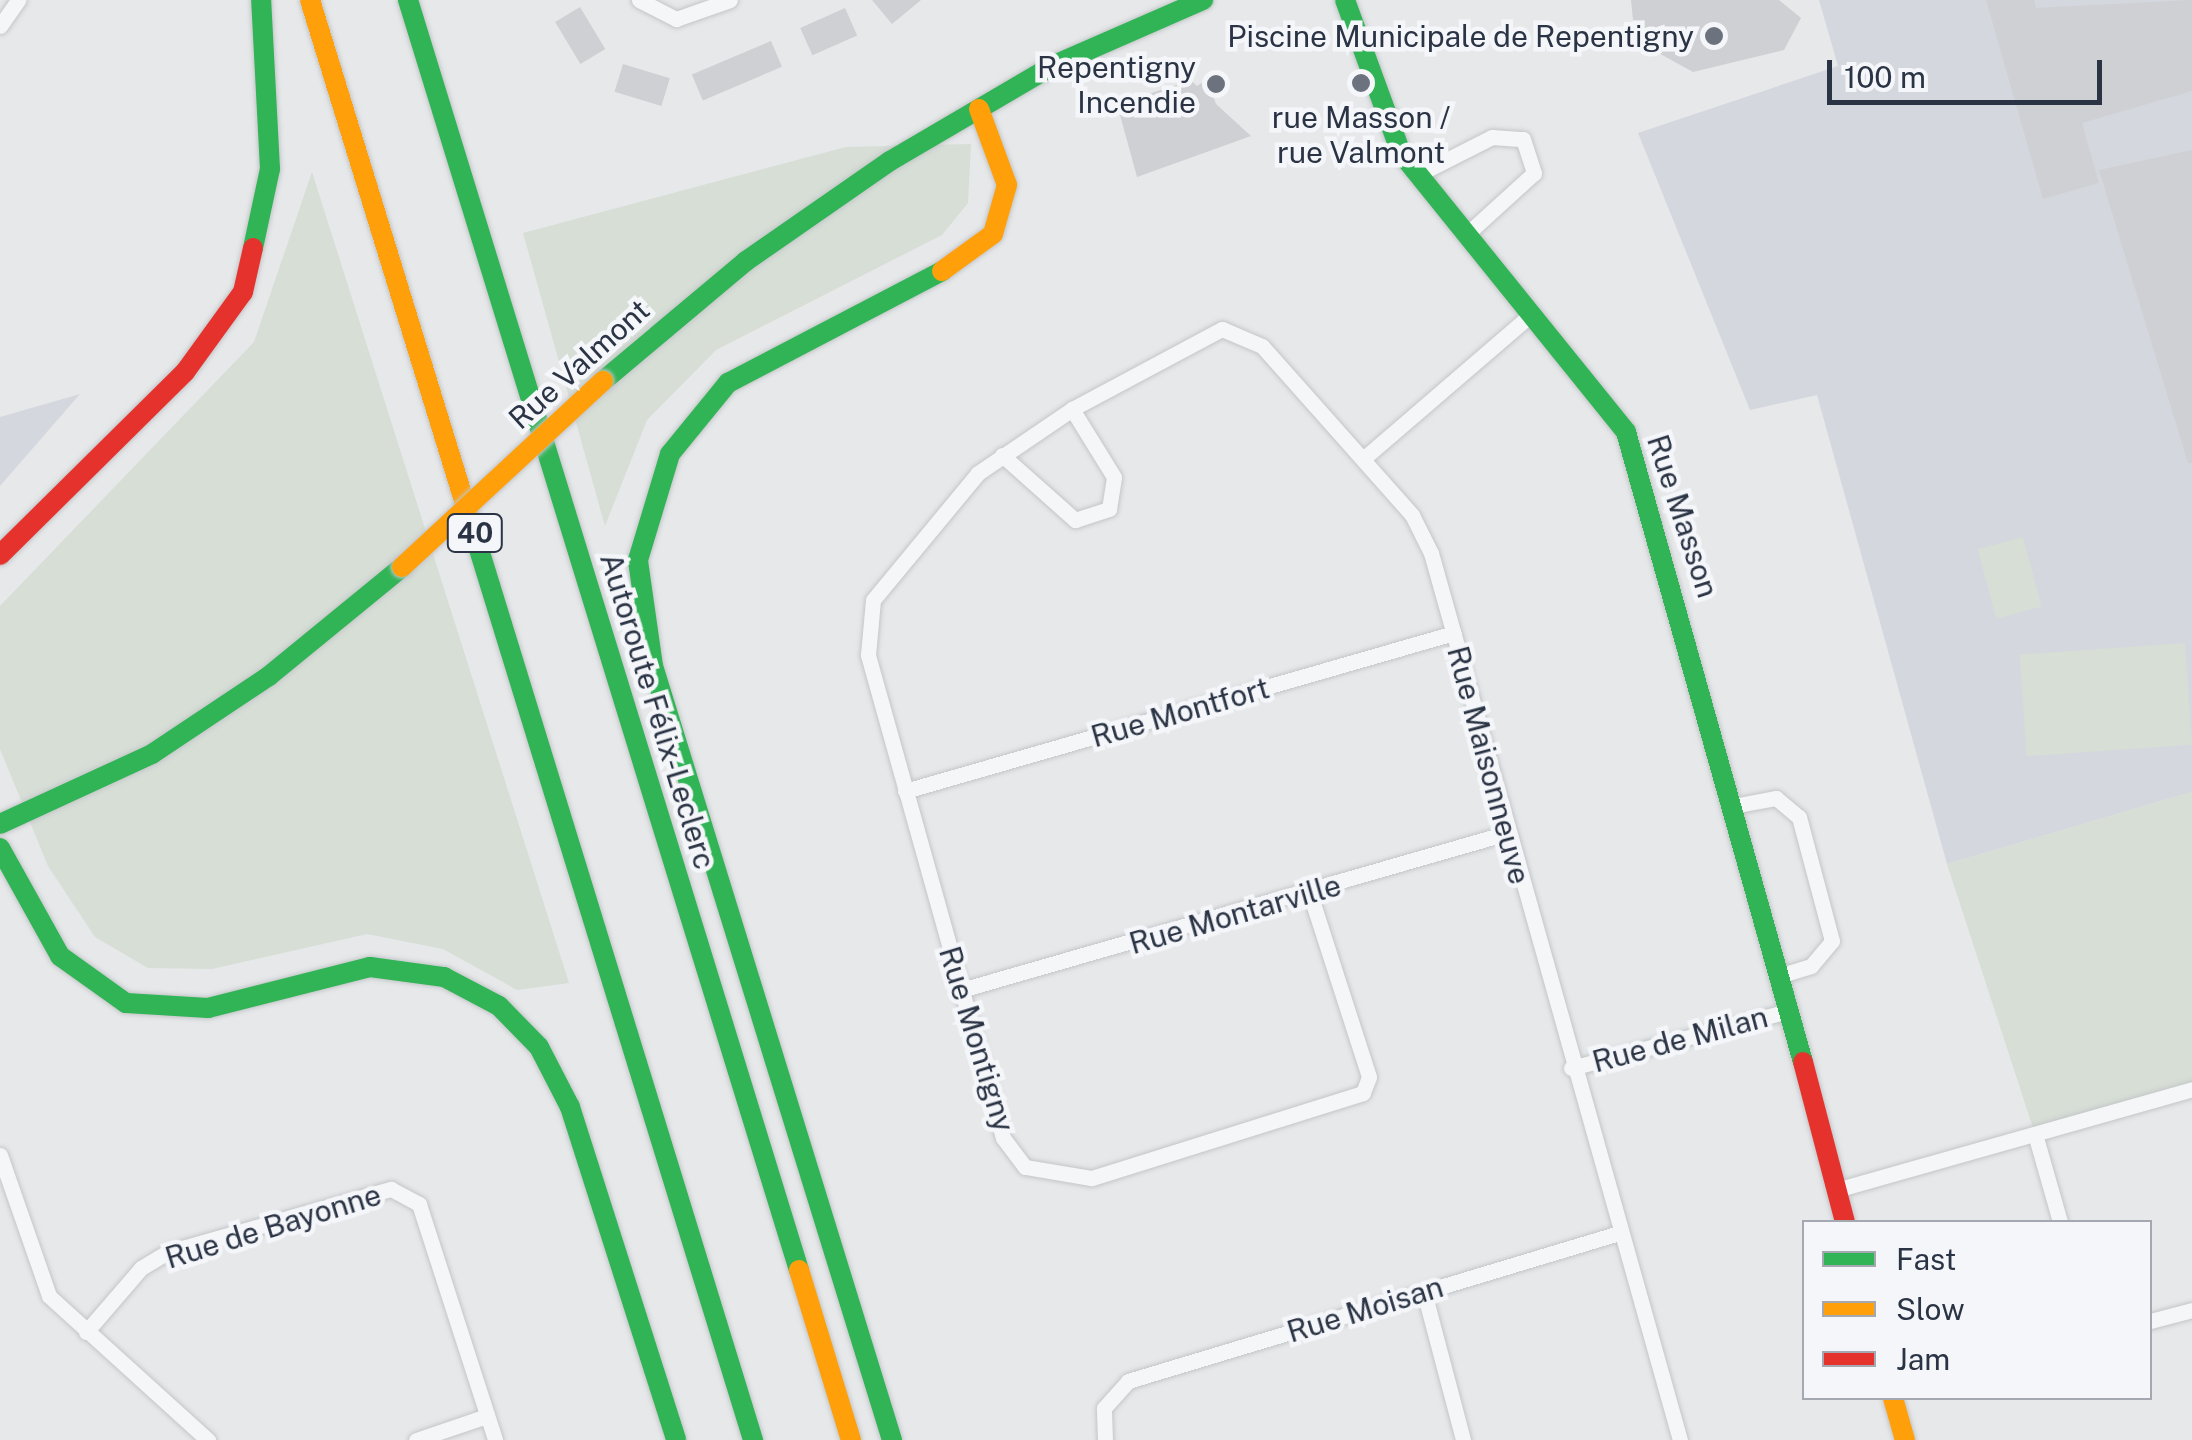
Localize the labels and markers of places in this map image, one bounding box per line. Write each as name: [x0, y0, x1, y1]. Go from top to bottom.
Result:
place label: Piscine Municipale de Repentigny: [1226, 18, 1694, 54]
marker: Piscine Municipale de Repentigny: [1703, 25, 1725, 47]
place label: Repentigny Incendie: [1037, 49, 1196, 120]
marker: rue Masson / rue Valmont: [1350, 72, 1372, 94]
marker: Repentigny Incendie: [1205, 73, 1227, 95]
place label: rue Masson / rue Valmont: [1272, 99, 1450, 170]

